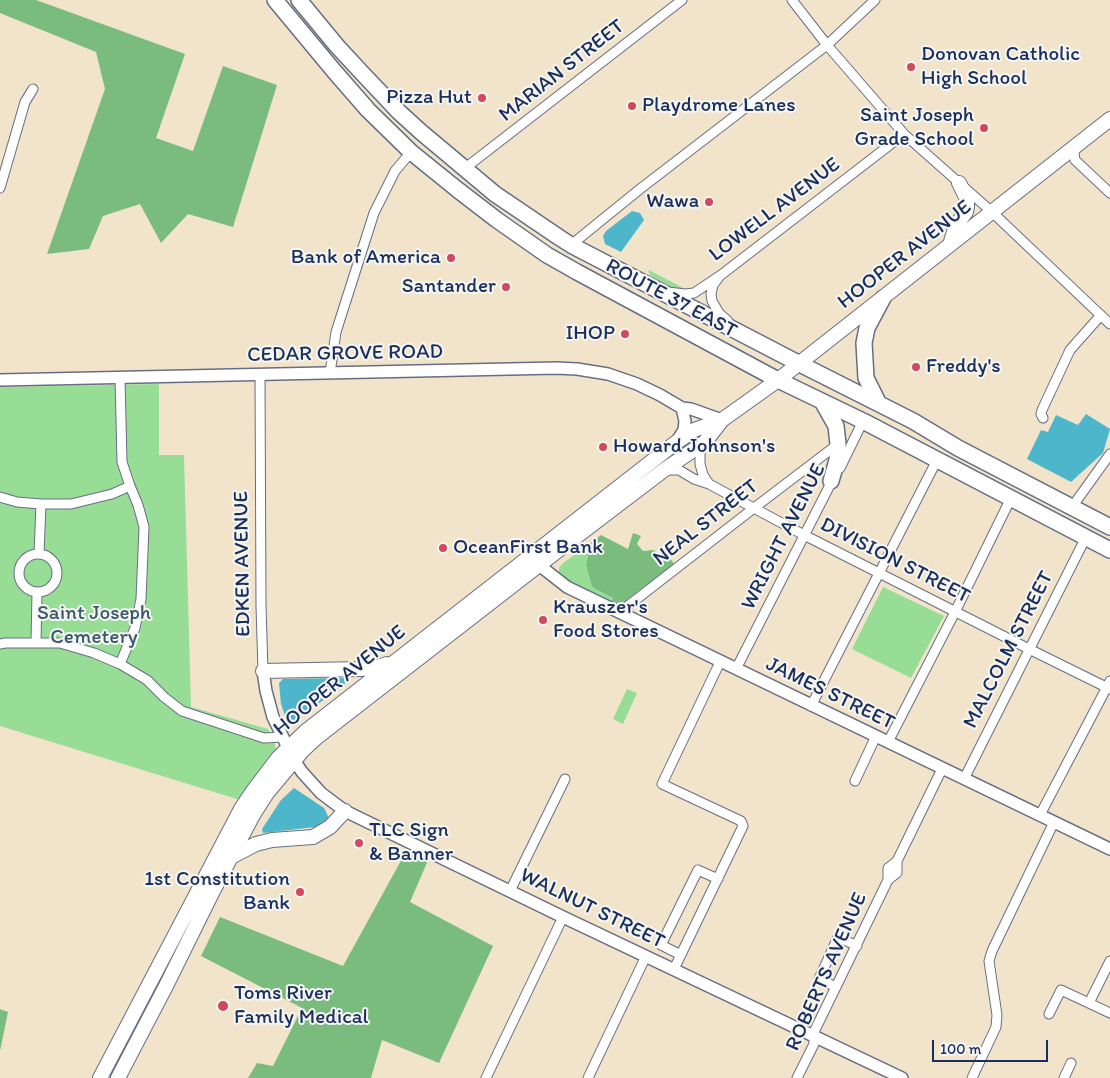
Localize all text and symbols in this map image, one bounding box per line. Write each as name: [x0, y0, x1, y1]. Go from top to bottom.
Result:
street label: MARIAN STREET: [494, 14, 630, 128]
place label: Donovan Catholic High School: [921, 42, 1080, 92]
marker: Donovan Catholic High School: [905, 61, 917, 73]
place label: Pizza Hut: [386, 85, 472, 111]
marker: Pizza Hut: [476, 92, 488, 104]
place label: Playdrome Lanes: [642, 93, 796, 119]
marker: Playdrome Lanes: [626, 100, 638, 112]
place label: Saint Joseph Grade School: [855, 103, 974, 153]
marker: Saint Joseph Grade School: [978, 122, 990, 134]
street label: LOWELL AVENUE: [704, 152, 846, 268]
place label: Wawa: [646, 189, 699, 215]
street label: HOOPER AVENUE: [833, 195, 977, 315]
marker: Wawa: [703, 196, 715, 208]
place label: Bank of America: [291, 245, 441, 271]
marker: Bank of America: [445, 252, 457, 264]
street label: ROUTE 37 EAST: [601, 254, 741, 344]
place label: Santander: [402, 274, 496, 300]
marker: Santander: [500, 281, 512, 293]
place label: IHOP: [565, 321, 615, 347]
marker: IHOP: [619, 328, 631, 340]
street label: CEDAR GROVE ROAD: [247, 340, 443, 368]
place label: Freddy's: [926, 354, 1001, 380]
marker: Freddy's: [910, 361, 922, 373]
place label: Howard Johnson's: [613, 434, 775, 460]
marker: Howard Johnson's: [597, 441, 609, 453]
street label: WRIGHT AVENUE: [736, 460, 832, 614]
street label: NEAL STREET: [649, 474, 763, 572]
street label: EDKEN AVENUE: [229, 491, 257, 637]
street label: DIVISION STREET: [816, 512, 974, 610]
place label: OceanFirst Bank: [453, 535, 603, 561]
marker: OceanFirst Bank: [437, 542, 449, 554]
street label: MALCOLM STREET: [958, 567, 1060, 733]
place label: Krauszer's Food Stores: [553, 595, 659, 645]
park label: Saint Joseph Cemetery: [37, 601, 151, 651]
marker: Krauszer's Food Stores: [537, 614, 549, 626]
street label: HOOPER AVENUE: [269, 620, 411, 742]
street label: JAMES STREET: [761, 652, 899, 736]
place label: TLC Sign & Banner: [369, 818, 453, 868]
marker: TLC Sign & Banner: [353, 837, 365, 849]
street label: WALNUT STREET: [515, 863, 669, 955]
place label: 1st Constitution Bank: [144, 867, 290, 917]
marker: 1st Constitution Bank: [294, 886, 306, 898]
street label: ROBERTS AVENUE: [781, 889, 873, 1055]
place label: Toms River Family Medical: [234, 981, 369, 1031]
marker: Toms River Family Medical: [216, 999, 230, 1013]
scale bar: [935, 1030, 1051, 1062]
text: 100 m: [940, 1040, 981, 1058]

